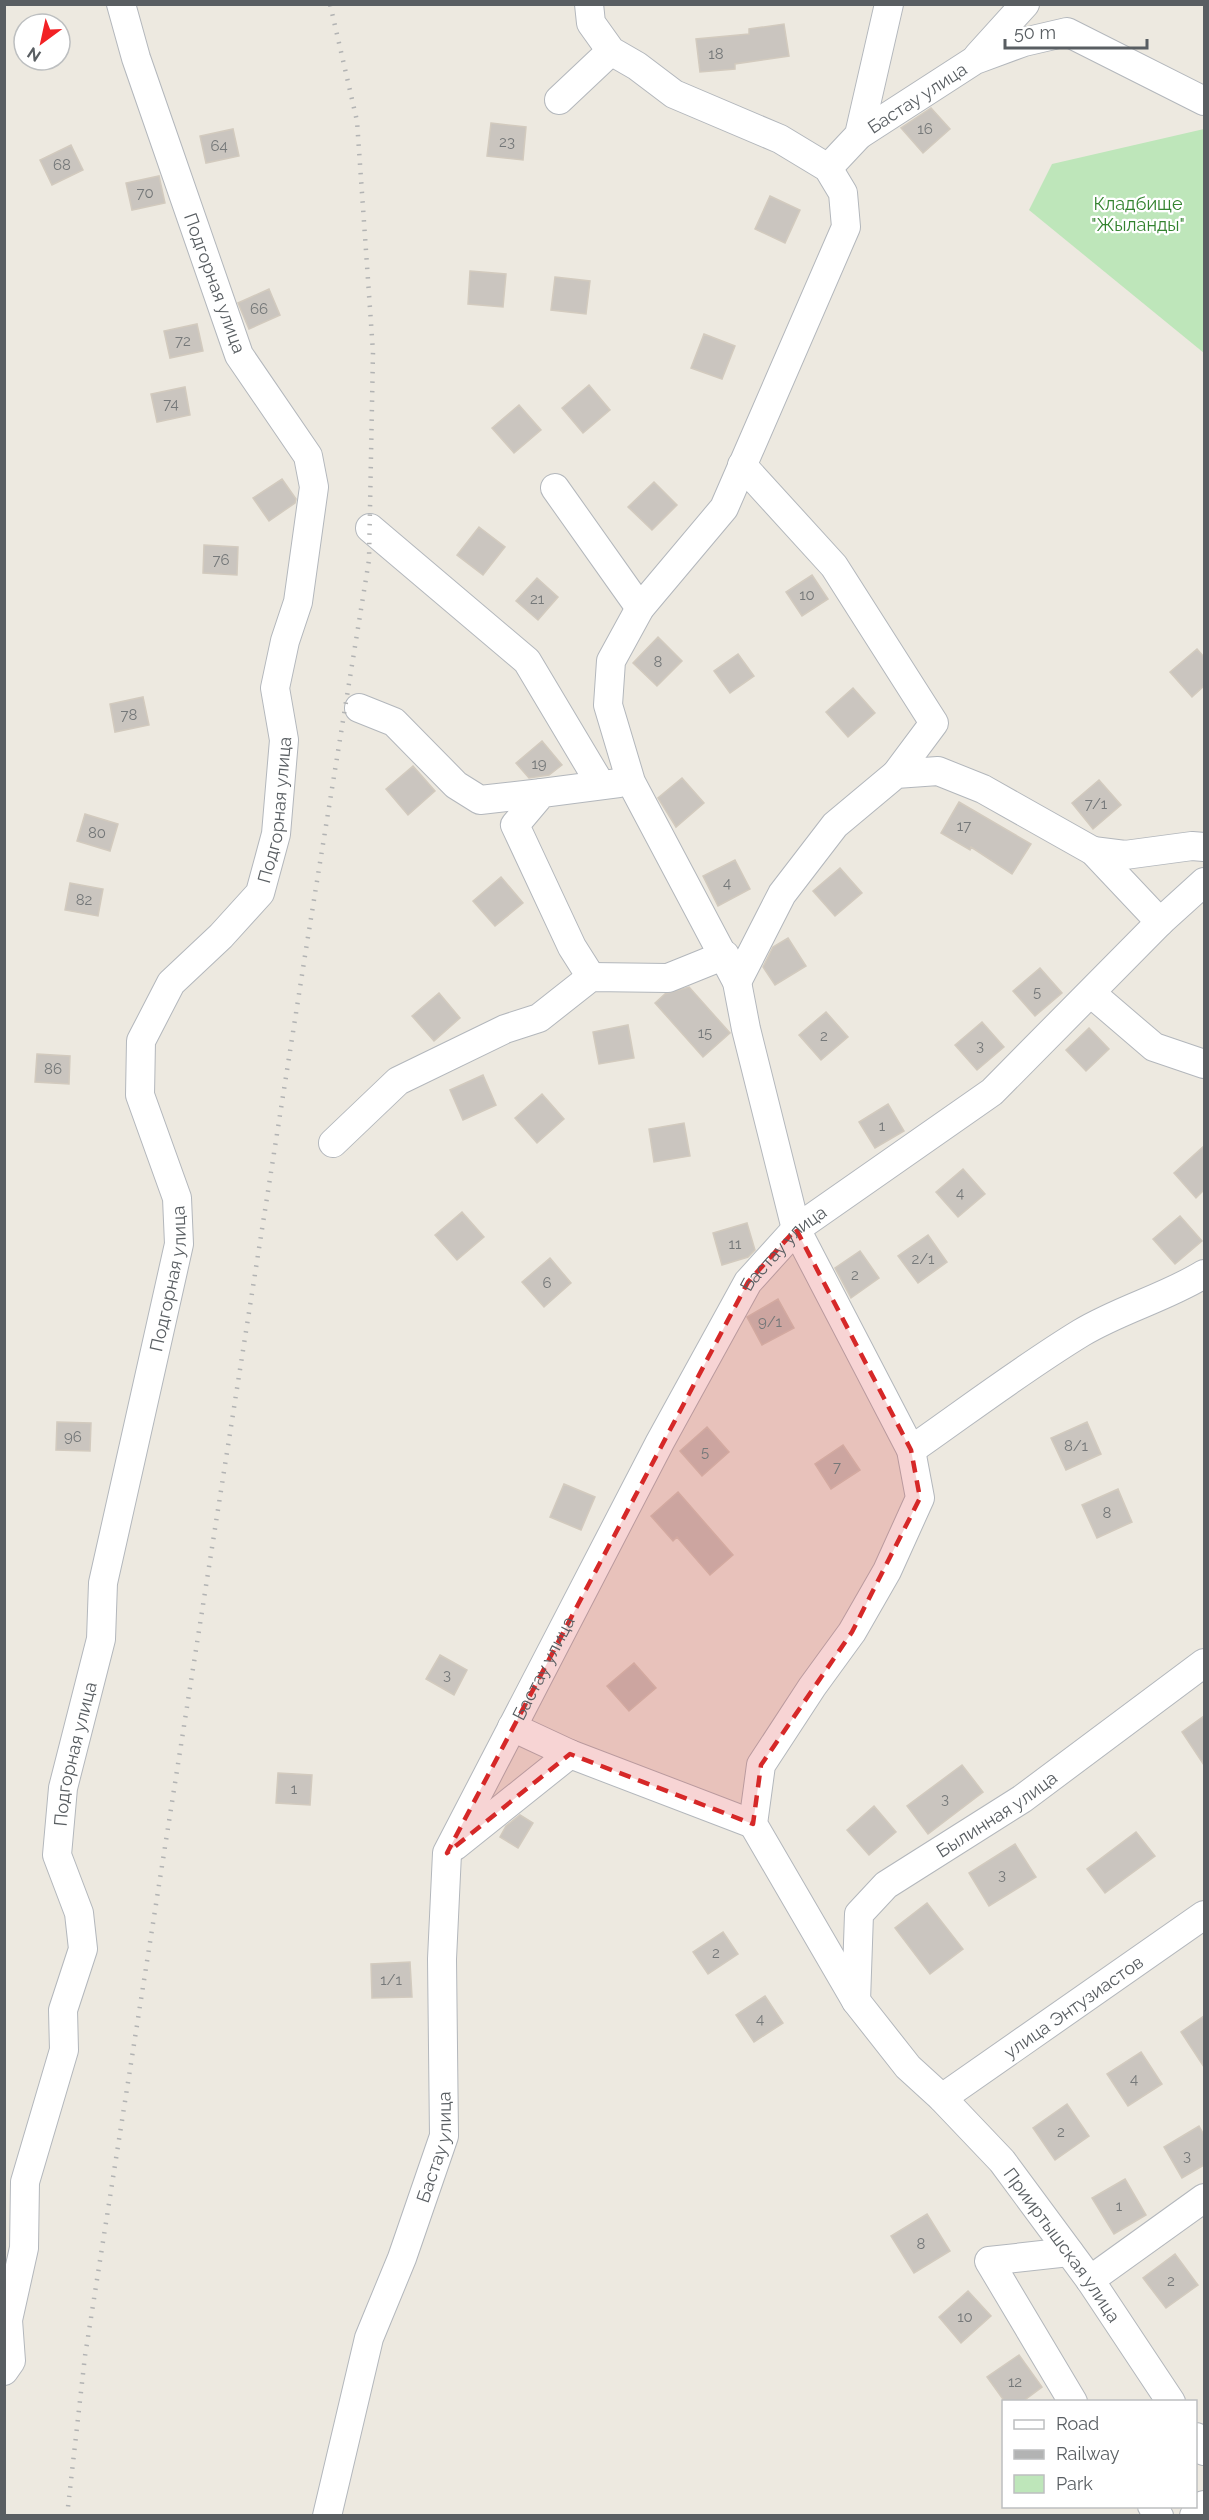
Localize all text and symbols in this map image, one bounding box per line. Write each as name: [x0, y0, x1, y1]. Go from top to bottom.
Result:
north arrow: [12, 12, 72, 72]
scale bar: [1005, 12, 1148, 50]
text: 50 m: [1014, 22, 1056, 43]
text: N: [24, 43, 44, 65]
house number: 18: [708, 45, 724, 63]
street label: Бастау улица: [863, 58, 970, 137]
house number: 16: [917, 120, 933, 138]
house number: 23: [499, 133, 515, 151]
house number: 64: [210, 137, 228, 155]
house number: 68: [53, 156, 71, 174]
house number: 70: [136, 184, 154, 202]
park label: Кладбище "Жыланды": [1091, 193, 1185, 235]
street label: Подгорная улица: [180, 210, 250, 356]
house number: 66: [250, 300, 268, 318]
house number: 72: [175, 332, 191, 350]
house number: 74: [163, 395, 179, 413]
house number: 76: [212, 551, 230, 569]
house number: 10: [799, 586, 815, 604]
house number: 21: [530, 590, 545, 608]
house number: 8: [654, 653, 663, 671]
house number: 78: [121, 706, 138, 724]
street label: Подгорная улица: [253, 736, 295, 885]
house number: 19: [531, 755, 547, 773]
house number: 7/1: [1085, 795, 1108, 813]
house number: 17: [957, 817, 971, 835]
house number: 80: [88, 824, 106, 842]
house number: 4: [723, 874, 731, 892]
house number: 82: [76, 891, 93, 909]
house number: 5: [1033, 983, 1041, 1001]
house number: 15: [698, 1024, 712, 1042]
house number: 2: [820, 1027, 828, 1045]
house number: 3: [976, 1037, 984, 1055]
house number: 86: [44, 1060, 62, 1078]
house number: 1: [879, 1117, 886, 1135]
house number: 4: [956, 1184, 964, 1202]
street label: Бастау улица: [735, 1201, 830, 1294]
street label: Подгорная улица: [145, 1205, 190, 1353]
house number: 11: [729, 1235, 742, 1253]
house number: 2/1: [912, 1250, 935, 1268]
house number: 2: [851, 1266, 859, 1284]
house number: 6: [542, 1274, 552, 1292]
house number: 9/1: [758, 1313, 783, 1331]
house number: 96: [64, 1428, 82, 1446]
house number: 8/1: [1064, 1437, 1089, 1455]
house number: 5: [701, 1443, 709, 1461]
house number: 7: [833, 1458, 841, 1476]
house number: 8: [1103, 1504, 1112, 1522]
street label: Бастау улица: [507, 1613, 578, 1723]
house number: 3: [443, 1666, 451, 1684]
street label: Подгорная улица: [49, 1679, 100, 1827]
street label: Былинная улица: [932, 1766, 1061, 1861]
house number: 1: [291, 1780, 298, 1798]
house number: 3: [941, 1790, 949, 1808]
house number: 3: [998, 1866, 1006, 1884]
house number: 2: [712, 1944, 720, 1962]
street label: улица Энтузиастов: [1000, 1951, 1147, 2062]
house number: 1/1: [380, 1971, 402, 1989]
house number: 4: [756, 2010, 764, 2028]
house number: 4: [1130, 2070, 1138, 2088]
street label: Бастау улица: [411, 2091, 455, 2205]
house number: 2: [1057, 2123, 1065, 2141]
house number: 3: [1183, 2147, 1191, 2165]
street label: Прииртышская улица: [1000, 2163, 1125, 2326]
house number: 1: [1116, 2197, 1123, 2215]
house number: 8: [917, 2235, 926, 2253]
house number: 2: [1167, 2272, 1175, 2290]
house number: 10: [957, 2308, 973, 2326]
house number: 12: [1008, 2373, 1022, 2391]
legend: [1002, 2400, 1197, 2508]
text: Road: [1056, 2413, 1099, 2434]
text: Railway: [1056, 2443, 1120, 2464]
text: Park: [1056, 2473, 1093, 2494]

